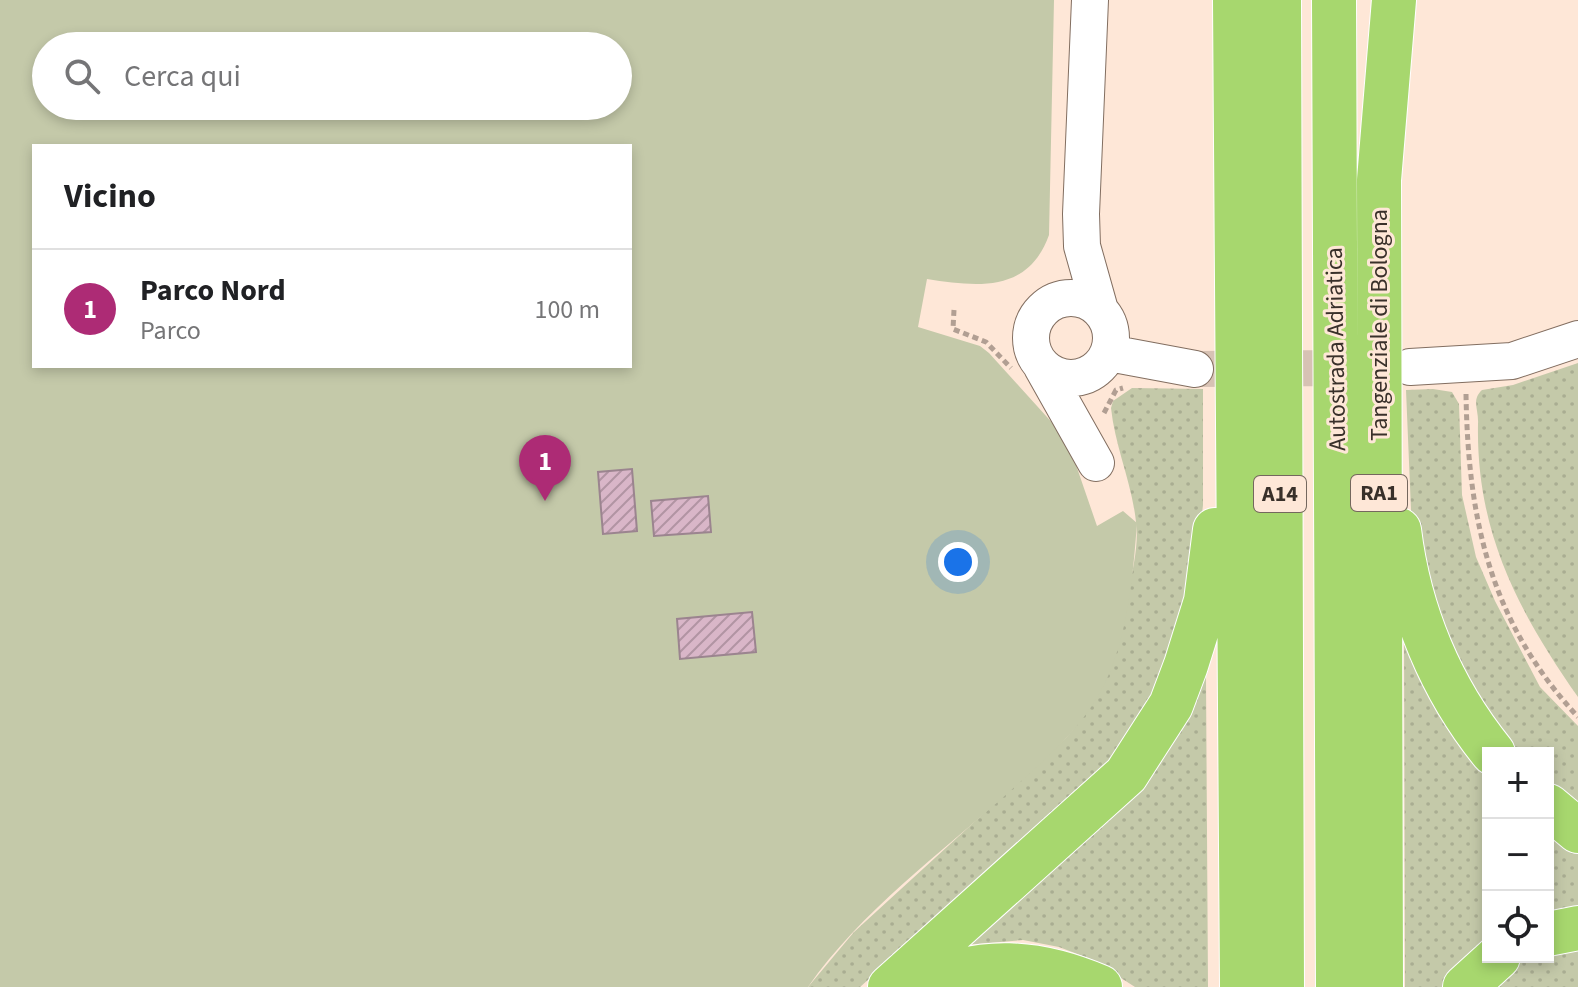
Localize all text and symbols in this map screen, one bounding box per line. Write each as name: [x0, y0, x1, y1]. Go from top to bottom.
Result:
search box: [32, 32, 632, 120]
icon: search: [60, 54, 104, 98]
text: Cerca qui: [124, 55, 241, 98]
text: Vicino: [64, 172, 156, 221]
street label: Tangenziale di Bologna: [1362, 209, 1397, 441]
street label: Autostrada Adriatica: [1317, 247, 1355, 451]
text: Parco Nord: [140, 269, 286, 312]
text: 1: [83, 291, 97, 328]
text: 100 m: [534, 291, 600, 328]
text: Parco: [140, 312, 201, 349]
pin: 1: [519, 435, 571, 501]
road number: RA1: [1351, 475, 1407, 511]
road number: A14: [1254, 476, 1306, 512]
your location: [938, 542, 978, 582]
map controls: [1482, 747, 1554, 963]
button: +: [1482, 747, 1554, 819]
button: −: [1482, 819, 1554, 891]
button: locate: [1482, 891, 1554, 963]

